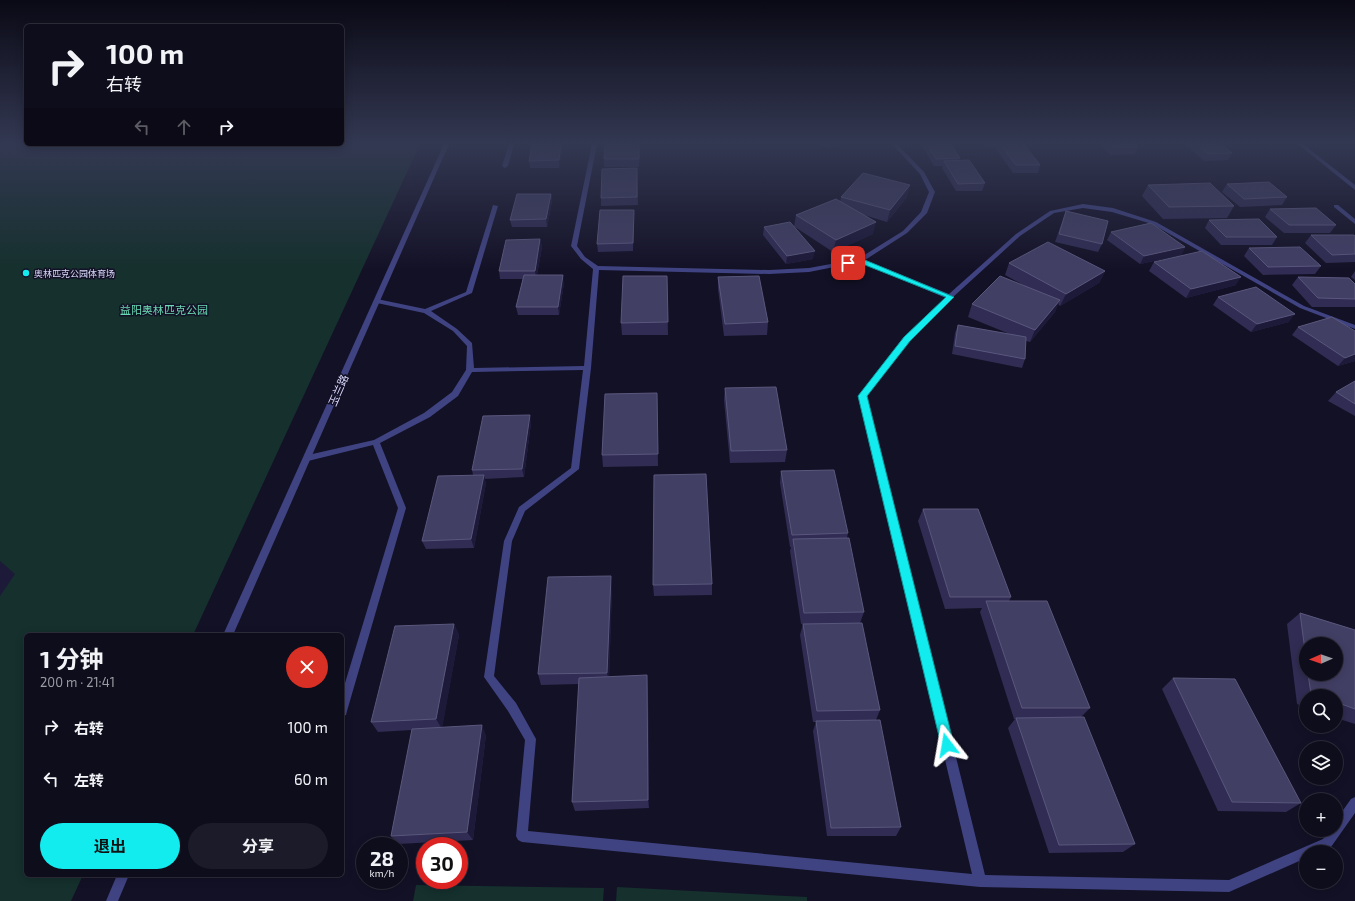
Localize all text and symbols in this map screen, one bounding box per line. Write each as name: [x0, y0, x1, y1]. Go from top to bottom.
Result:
text: 100 m: [106, 36, 184, 70]
icon: right: [40, 40, 92, 92]
text: 右转: [106, 73, 142, 95]
icon: left: [131, 116, 153, 138]
icon: ahead: [173, 116, 195, 138]
icon: right: [215, 116, 237, 138]
pin: [831, 246, 865, 280]
icon: arrive: [837, 252, 859, 274]
marker: 奥林匹克公园体育场: [21, 268, 31, 278]
place label: 奥林匹克公园体育场: [34, 268, 115, 279]
park label: 益阳奥林匹克公园: [120, 303, 208, 316]
street label: 玉兰路: [325, 372, 351, 408]
north arrow: [1299, 637, 1343, 681]
map controls: [1299, 637, 1343, 889]
text: 1 分钟: [40, 644, 104, 673]
button: close: [286, 646, 328, 688]
text: 200 m · 21:41: [40, 674, 115, 690]
button: search: [1299, 689, 1343, 733]
icon: right: [40, 716, 62, 738]
text: 100 m: [287, 718, 328, 736]
text: 右转: [74, 719, 104, 737]
position arrow: [926, 724, 968, 766]
button: layers: [1299, 741, 1343, 785]
icon: left: [40, 768, 62, 790]
text: 60 m: [294, 770, 328, 788]
text: 左转: [74, 771, 104, 789]
button: +: [1299, 793, 1343, 837]
button: 退出: [40, 823, 180, 869]
button: 分享: [188, 823, 328, 869]
speed limit sign: 30: [416, 837, 468, 889]
button: −: [1299, 845, 1343, 889]
text: 28: [370, 846, 394, 870]
text: km/h: [370, 867, 394, 879]

